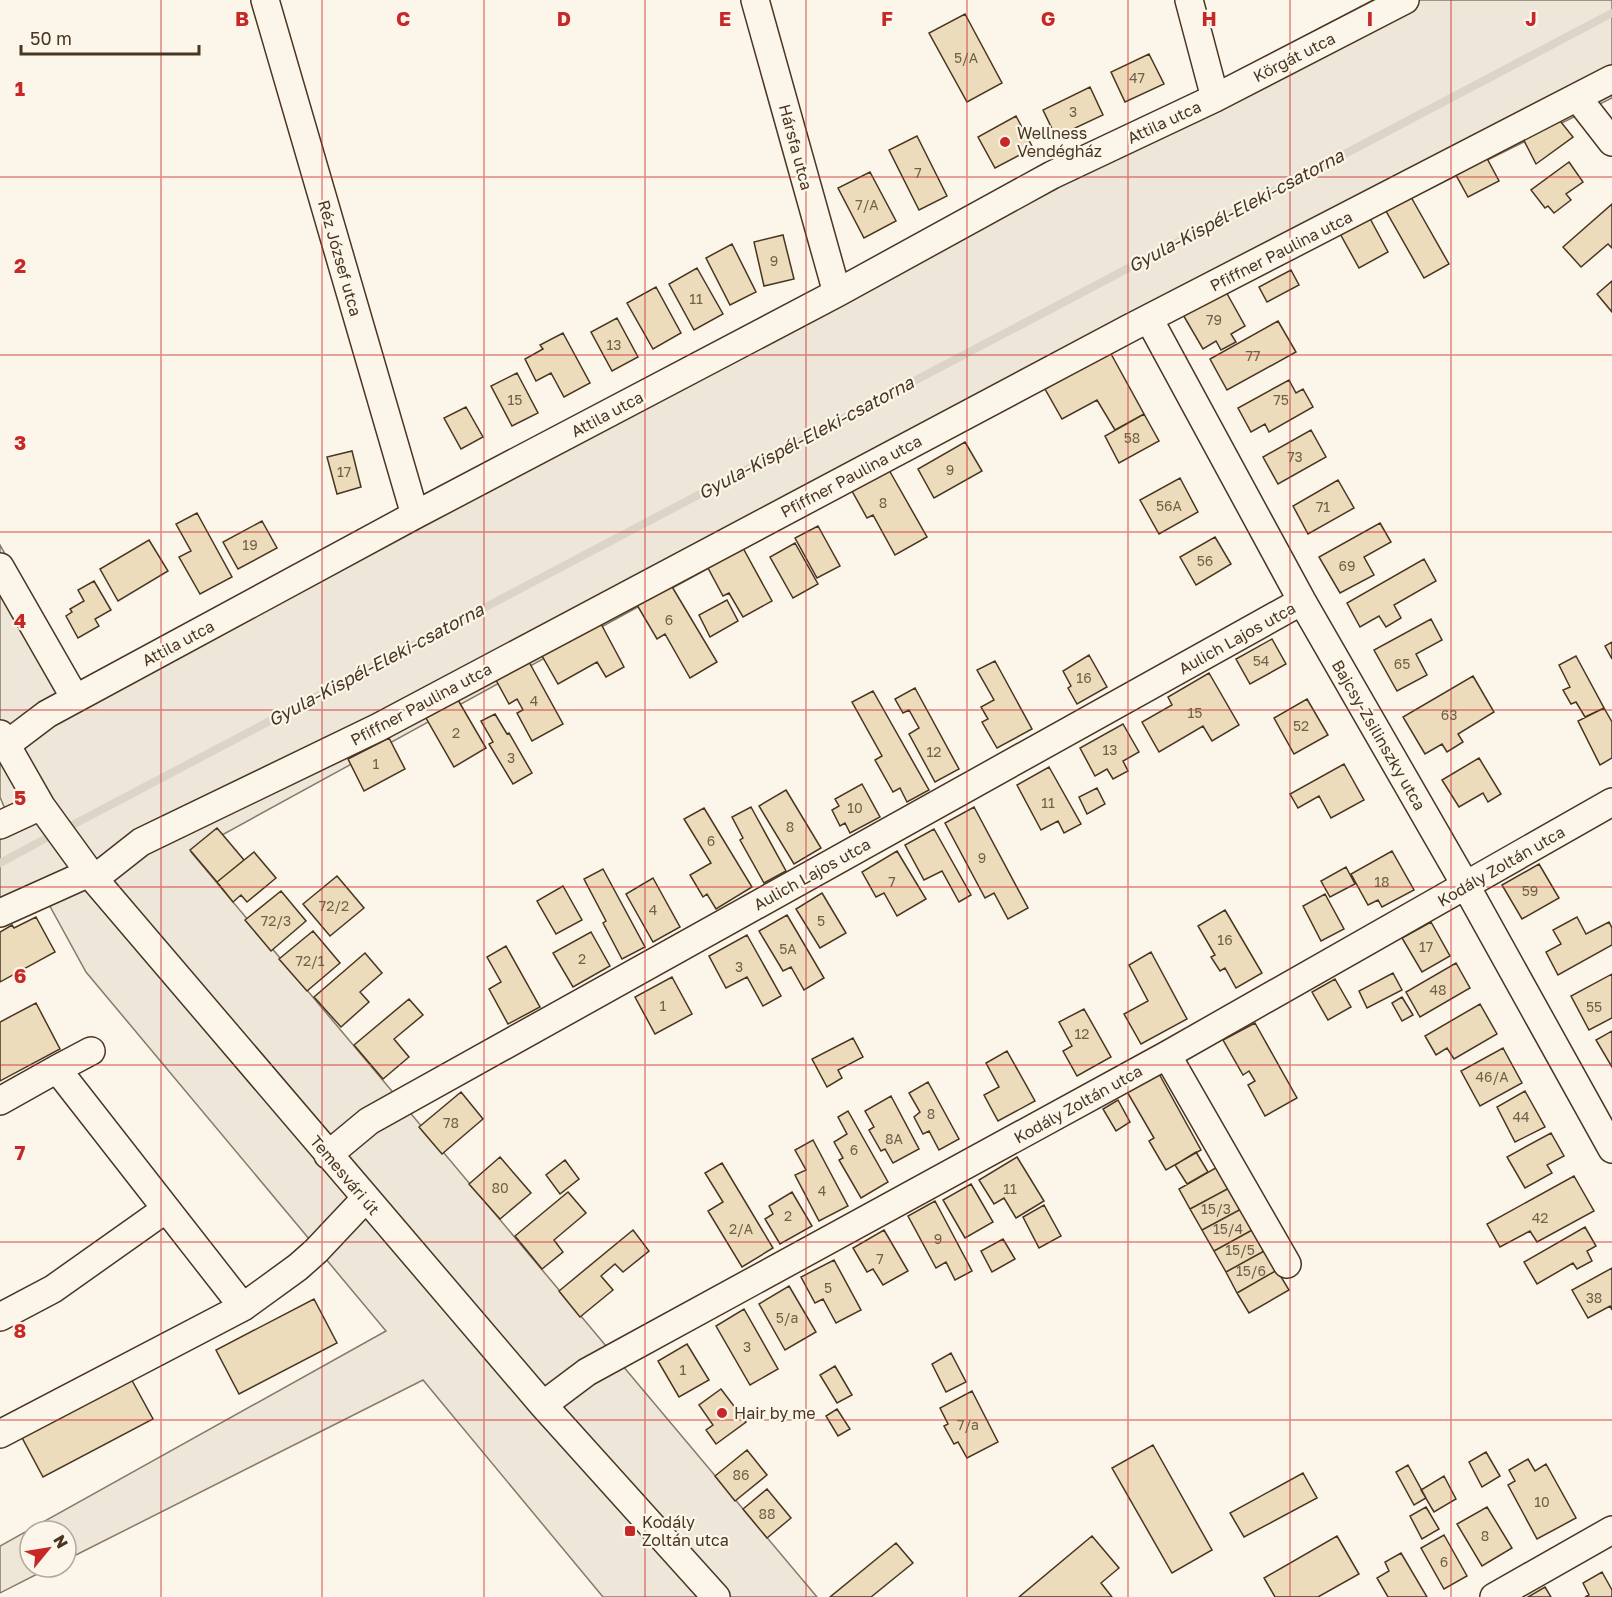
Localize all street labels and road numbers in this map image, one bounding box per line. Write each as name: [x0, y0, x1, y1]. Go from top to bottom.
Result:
street label: Körgát utca: [1250, 28, 1338, 86]
street label: Attila utca: [1124, 96, 1204, 148]
street label: Hársfa utca: [775, 102, 817, 192]
street label: Réz József utca: [314, 198, 366, 318]
street label: Pfiffner Paulina utca: [1206, 206, 1356, 296]
street label: Attila utca: [567, 387, 647, 441]
street label: Pfiffner Paulina utca: [777, 430, 925, 522]
street label: Aulich Lajos utca: [1175, 598, 1299, 678]
street label: Attila utca: [138, 616, 218, 670]
street label: Bajcsy-Zsilinszky utca: [1328, 656, 1430, 814]
street label: Pfiffner Paulina utca: [347, 658, 495, 750]
street label: Kodály Zoltán utca: [1434, 821, 1568, 911]
street label: Aulich Lajos utca: [750, 834, 874, 914]
street label: Kodály Zoltán utca: [1010, 1060, 1146, 1148]
street label: Temesvári út: [306, 1131, 384, 1219]

